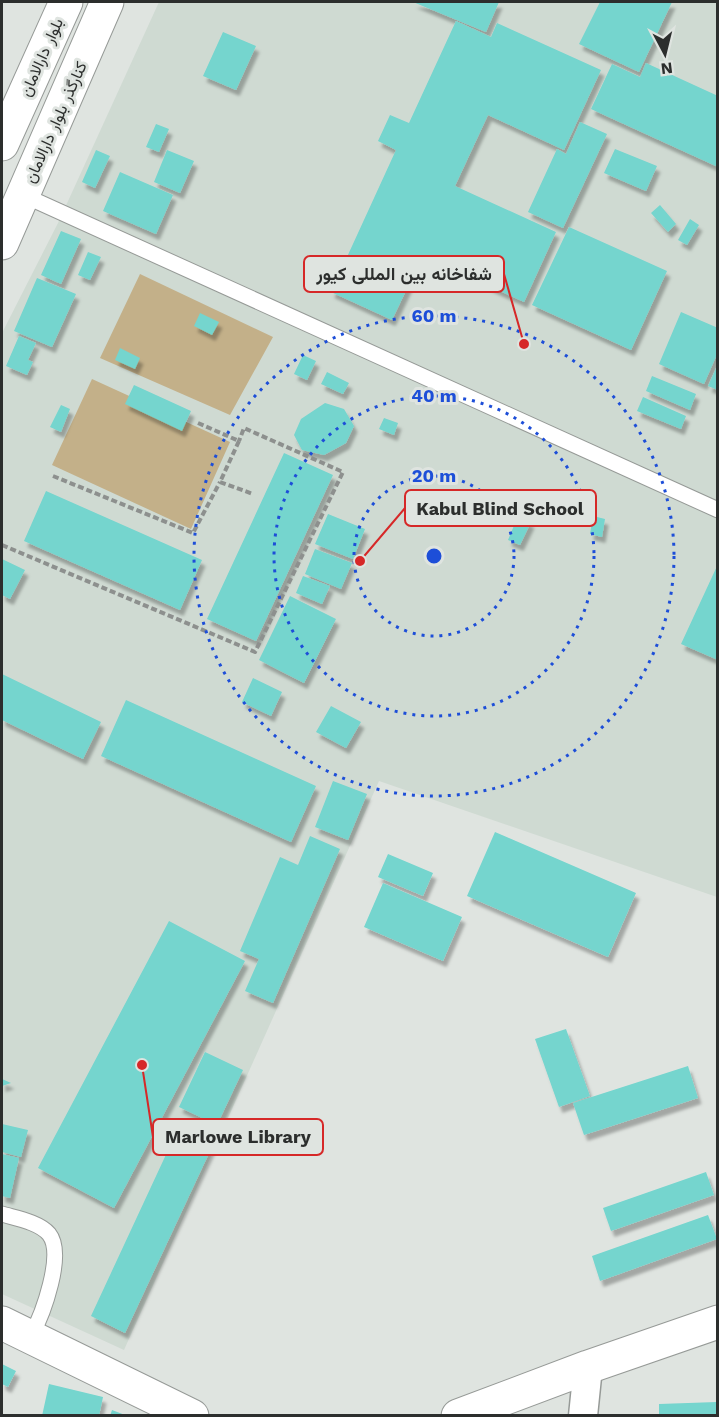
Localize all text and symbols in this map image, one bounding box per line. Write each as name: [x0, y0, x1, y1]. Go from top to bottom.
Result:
street label: بلوار دارالامان: [16, 15, 68, 100]
north arrow: [635, 24, 695, 84]
text: N: [660, 58, 674, 79]
street label: کنارگذر بلوار دارالامان: [20, 59, 92, 186]
callout: شفاخانه بین المللی کیور: [304, 256, 504, 292]
text: شفاخانه بین المللی کیور: [315, 263, 492, 285]
text: 60 m: [412, 305, 456, 326]
text: 40 m: [411, 385, 457, 406]
text: 20 m: [412, 465, 456, 486]
callout: Kabul Blind School: [405, 490, 596, 526]
text: Kabul Blind School: [416, 498, 584, 519]
centre of rings: [424, 546, 444, 566]
callout: Marlowe Library: [153, 1119, 323, 1155]
text: Marlowe Library: [165, 1126, 312, 1147]

